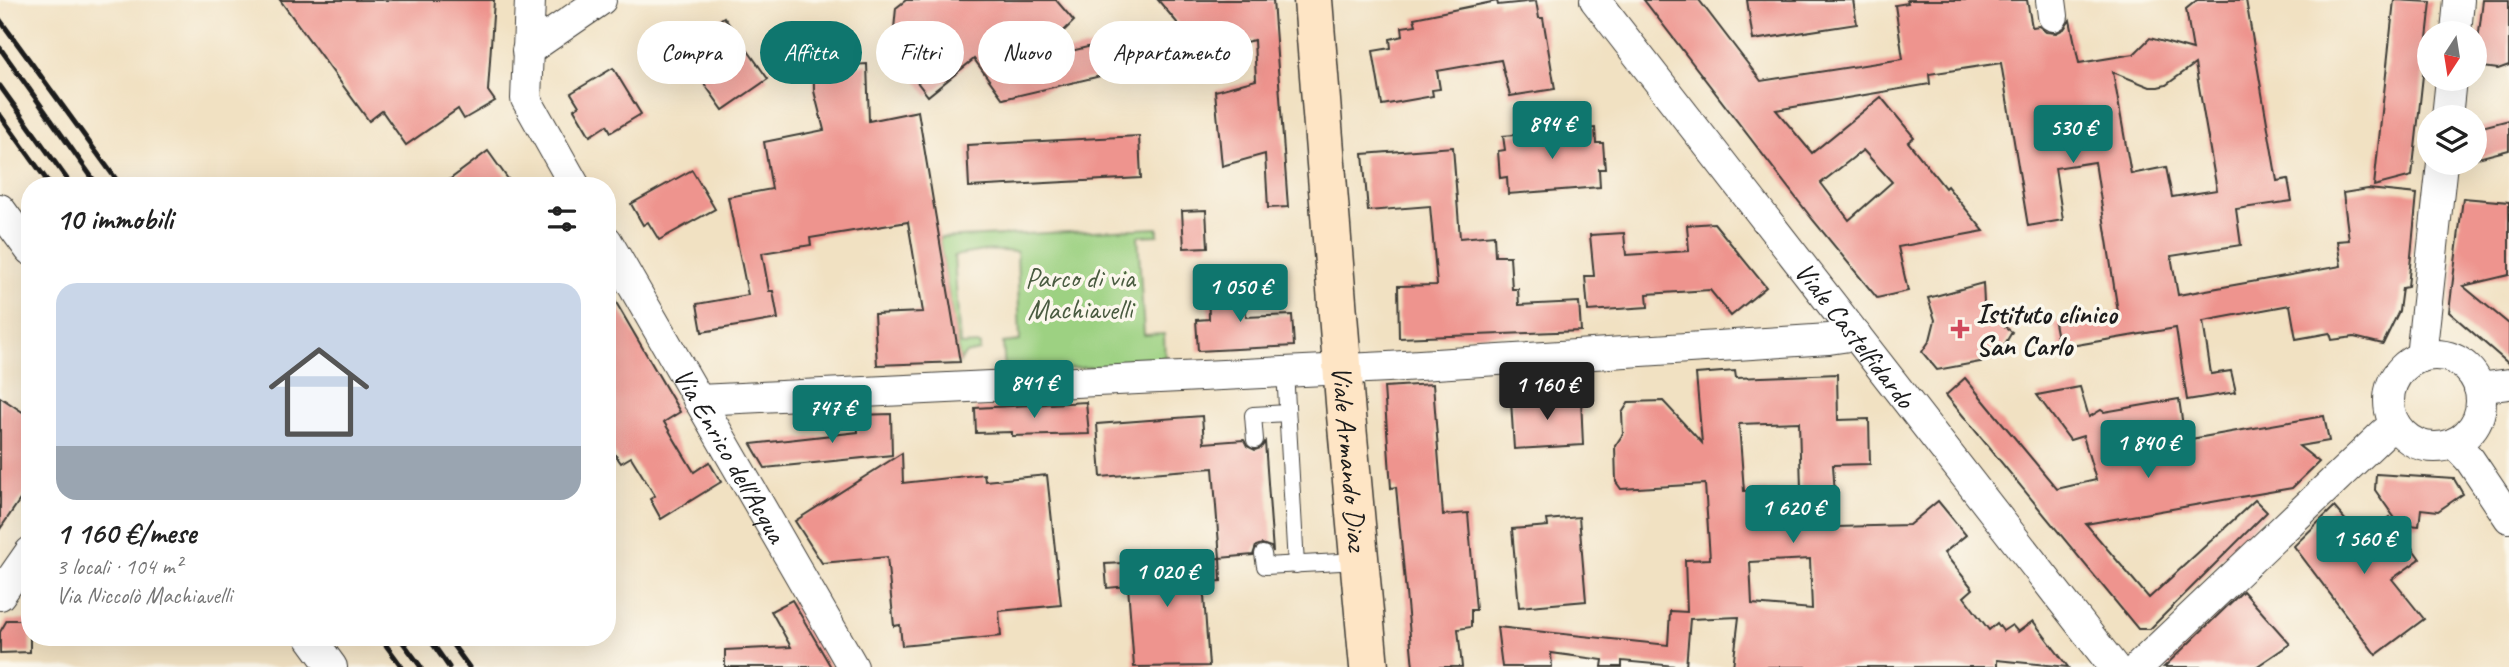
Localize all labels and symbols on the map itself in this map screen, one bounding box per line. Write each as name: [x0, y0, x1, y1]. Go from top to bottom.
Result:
north arrow: [2417, 21, 2487, 91]
pin: 894 €: [1503, 102, 1601, 161]
pin: 530 €: [2024, 106, 2122, 165]
street label: Viale Castelfidardo: [1788, 255, 1924, 416]
park label: Parco di via Machiavelli: [1025, 260, 1137, 327]
pin: 1 050 €: [1175, 264, 1305, 324]
place label: Istituto clinico San Carlo: [1976, 296, 2119, 363]
marker: Istituto clinico San Carlo: [1950, 319, 1970, 339]
pin: 841 €: [985, 360, 1083, 420]
street label: Via Enrico dell'Acqua: [666, 361, 796, 550]
pin: 1 160 €: [1482, 362, 1612, 422]
street label: Viale Armando Diaz: [1325, 365, 1376, 555]
pin: 747 €: [783, 386, 881, 445]
pin: 1 840 €: [2083, 420, 2213, 480]
pin: 1 620 €: [1728, 486, 1858, 545]
pin: 1 560 €: [2299, 516, 2429, 576]
pin: 1 020 €: [1102, 550, 1232, 609]

